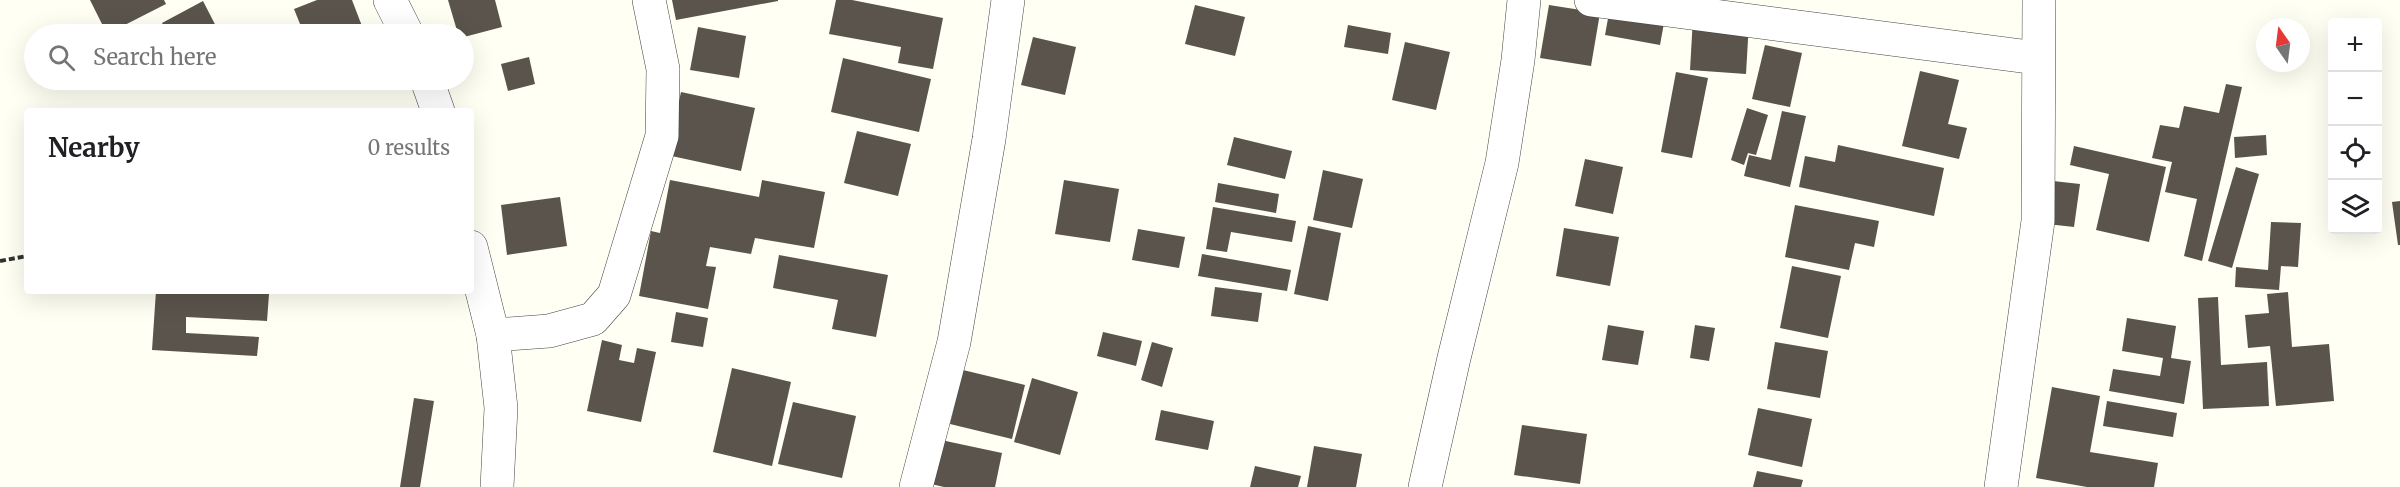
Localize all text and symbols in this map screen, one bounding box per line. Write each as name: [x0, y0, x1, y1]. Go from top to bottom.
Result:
north arrow: [2256, 18, 2310, 72]
map controls: [2328, 18, 2382, 234]
button: +: [2328, 18, 2382, 72]
search box: [24, 24, 474, 90]
icon: search: [45, 41, 78, 74]
text: Search here: [93, 43, 216, 71]
button: −: [2328, 72, 2382, 126]
button: locate: [2328, 126, 2382, 180]
text: Nearby: [48, 131, 140, 164]
text: 0 results: [367, 135, 450, 160]
button: layers: [2328, 180, 2382, 234]

